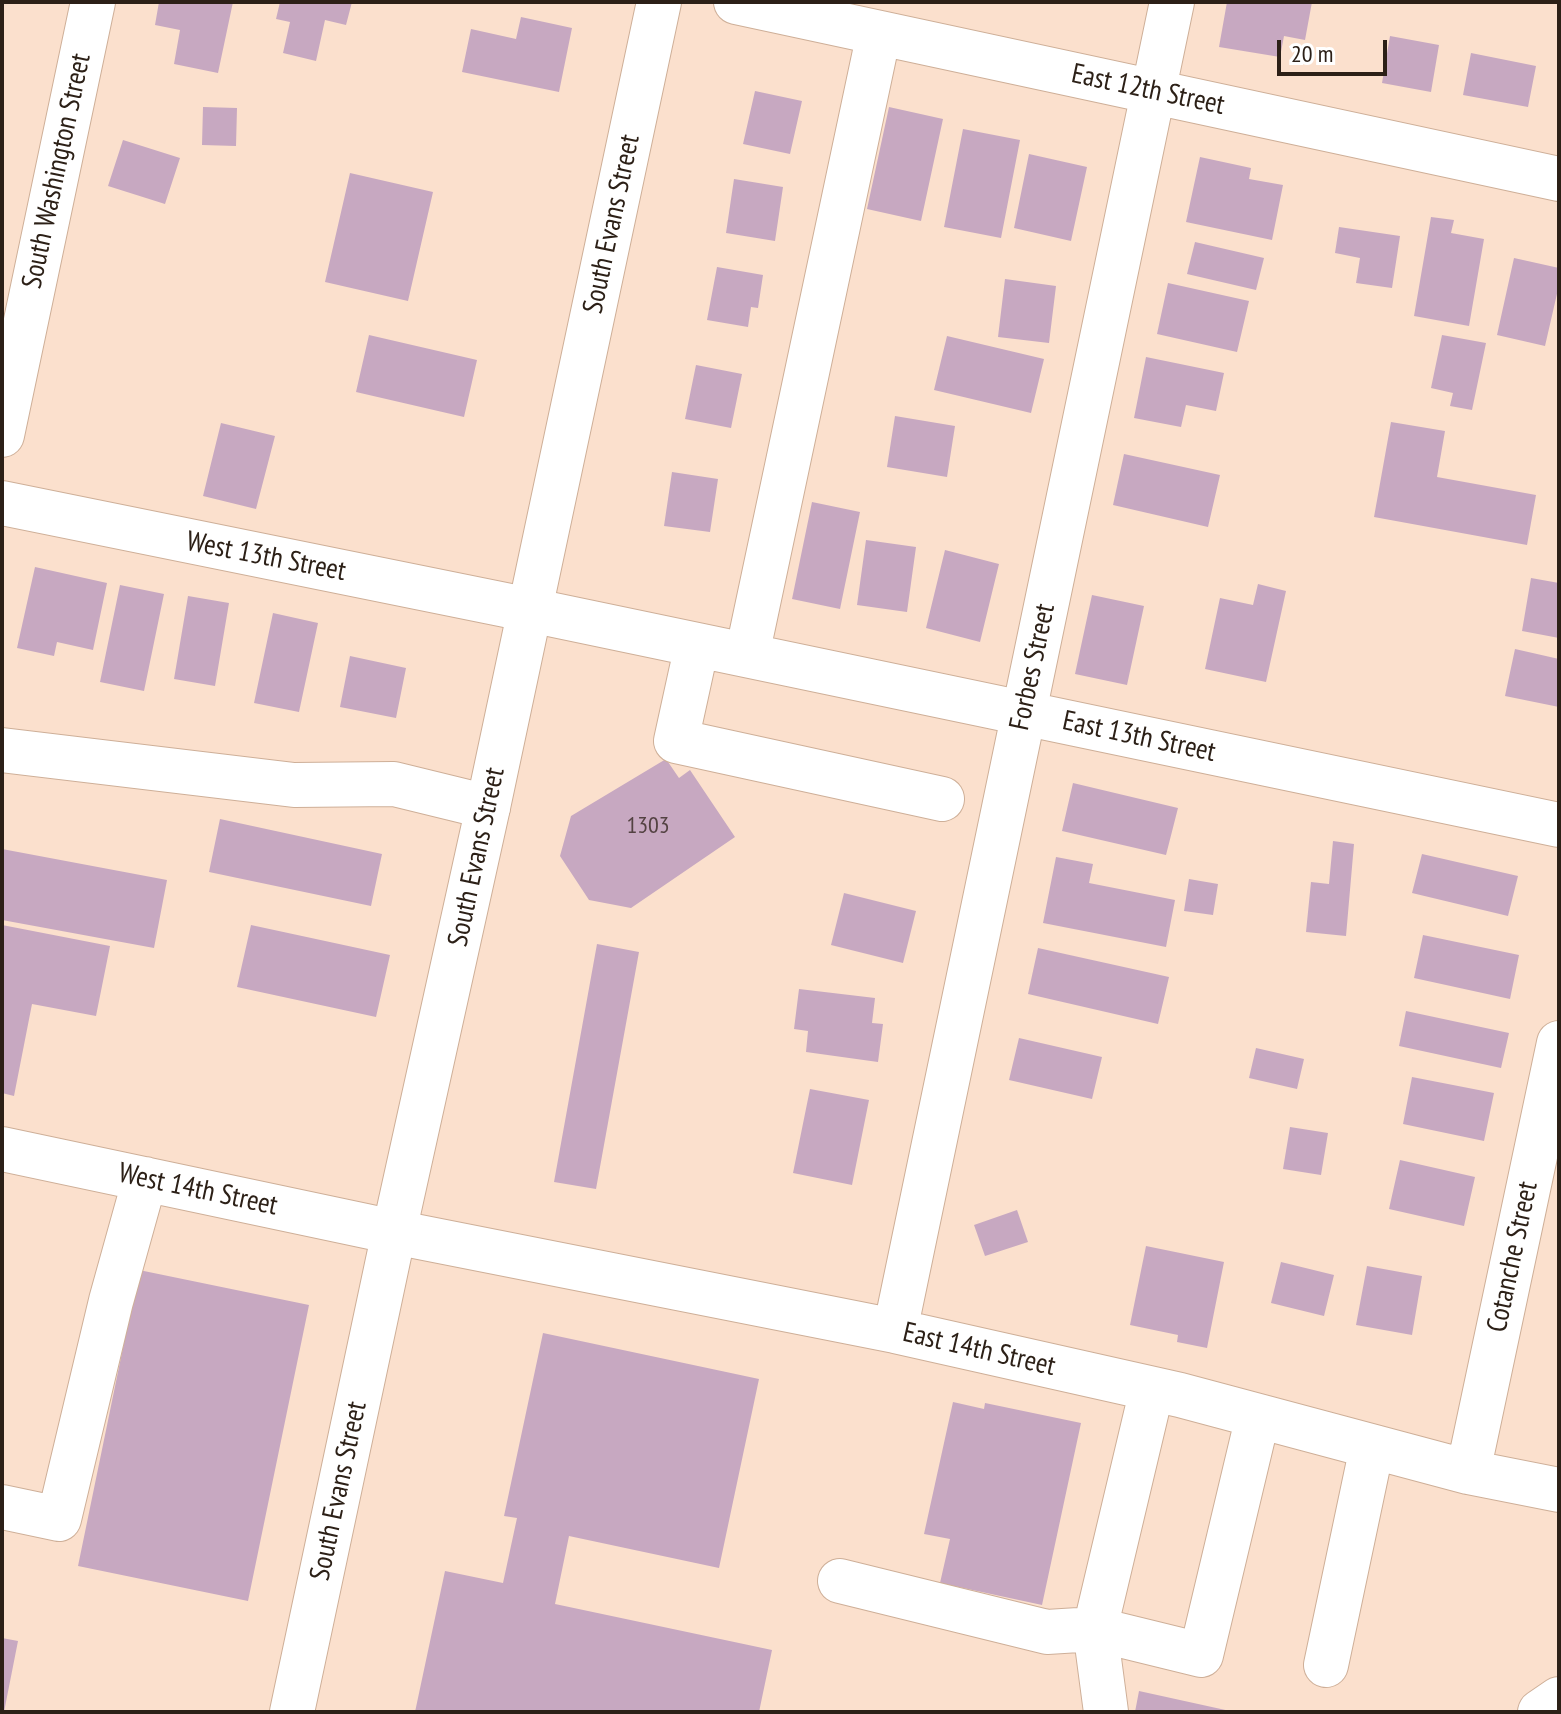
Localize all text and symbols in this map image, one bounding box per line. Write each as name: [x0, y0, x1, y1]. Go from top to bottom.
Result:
scale bar: [1281, 24, 1391, 74]
text: 20 m: [1291, 38, 1333, 69]
street label: South Washington Street: [16, 50, 98, 292]
street label: East 12th Street: [1068, 57, 1228, 123]
street label: South Evans Street: [577, 132, 647, 316]
street label: West 13th Street: [183, 525, 349, 589]
street label: Forbes Street: [1003, 601, 1063, 733]
street label: East 13th Street: [1059, 704, 1219, 770]
street label: South Evans Street: [442, 765, 512, 949]
house number: 1303: [626, 812, 670, 840]
street label: West 14th Street: [115, 1157, 281, 1223]
street label: Cotanche Street: [1481, 1179, 1545, 1335]
street label: East 14th Street: [899, 1316, 1059, 1384]
street label: South Evans Street: [304, 1399, 374, 1583]

